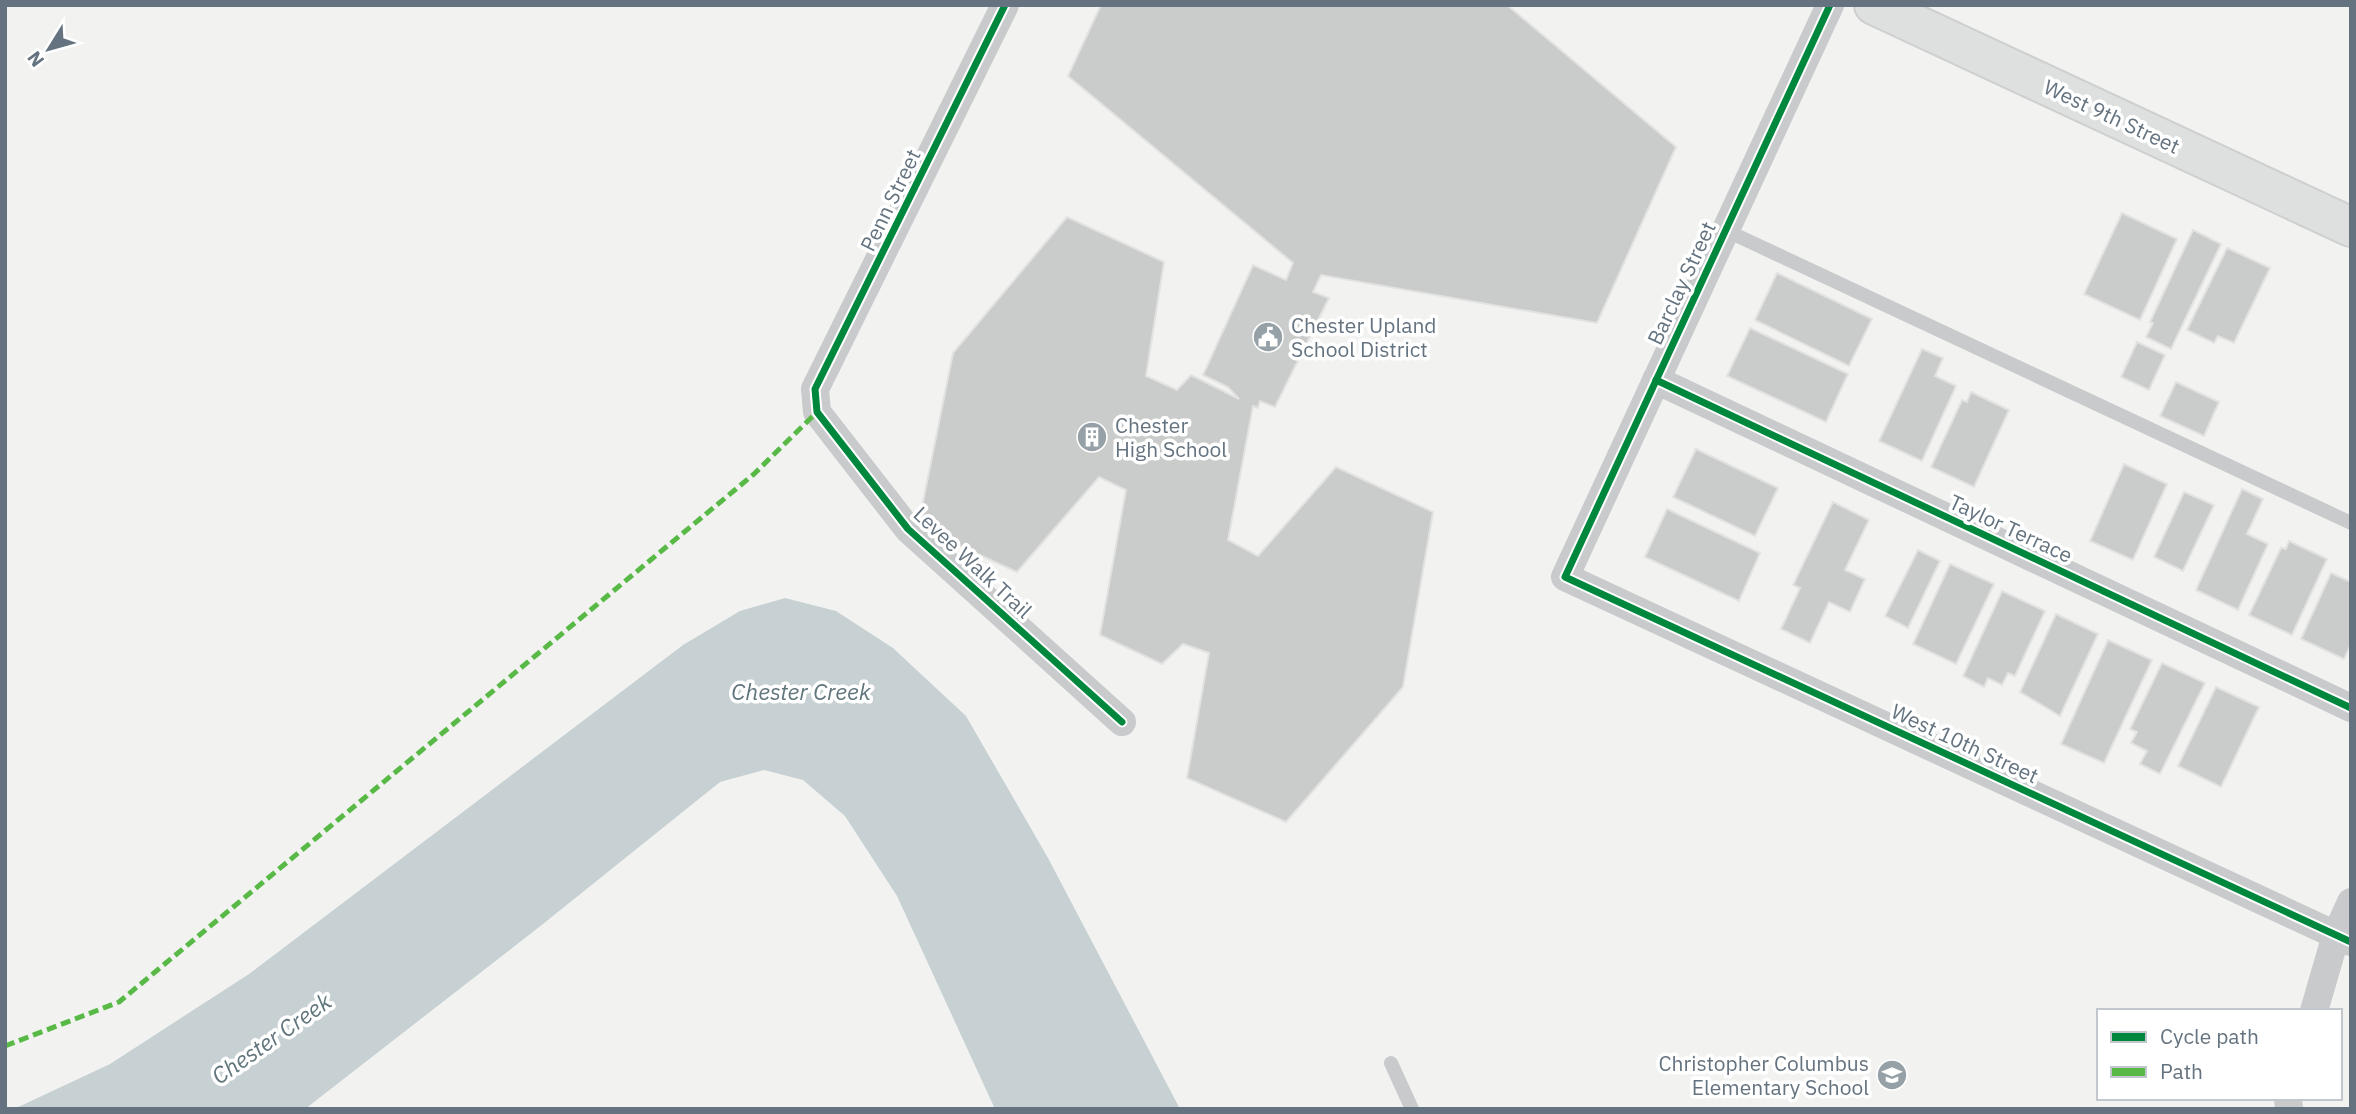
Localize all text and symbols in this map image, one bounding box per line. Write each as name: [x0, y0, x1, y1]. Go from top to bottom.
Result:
north arrow: [14, 14, 84, 84]
text: N: [22, 47, 49, 72]
street label: West 9th Street: [2040, 72, 2184, 160]
street label: Penn Street: [853, 144, 927, 256]
street label: Barclay Street: [1640, 217, 1722, 349]
place label: Chester Upland School District: [1291, 311, 1437, 363]
public building icon: Chester Upland School District: [1251, 320, 1285, 354]
place label: Chester High School: [1115, 411, 1227, 463]
building icon: Chester High School: [1075, 420, 1109, 454]
street label: Taylor Terrace: [1945, 487, 2077, 569]
street label: Levee Walk Trail: [908, 500, 1038, 624]
water label: Chester Creek: [731, 676, 872, 706]
street label: West 10th Street: [1887, 697, 2043, 789]
water label: Chester Creek: [205, 985, 338, 1090]
legend: [2097, 1009, 2342, 1100]
text: Cycle path: [2160, 1022, 2259, 1050]
place label: Christopher Columbus Elementary School: [1659, 1049, 1869, 1101]
text: Path: [2160, 1057, 2203, 1085]
school or university icon: Christopher Columbus Elementary School: [1875, 1058, 1909, 1092]

